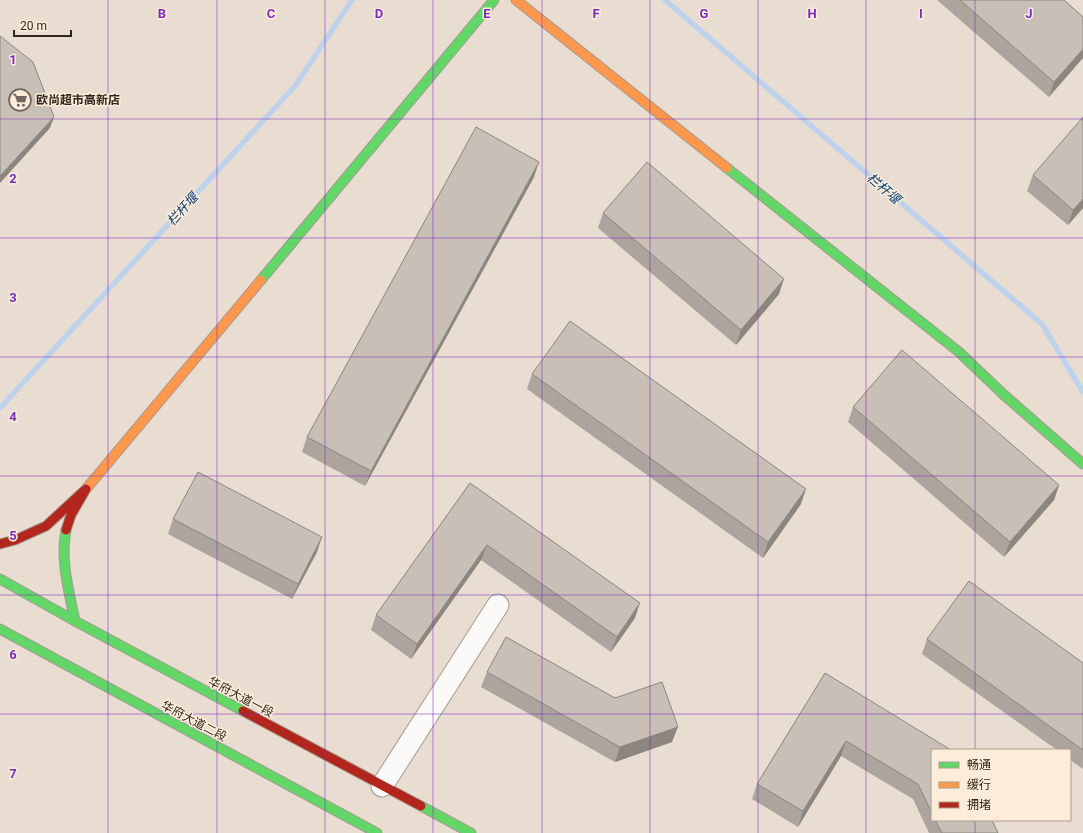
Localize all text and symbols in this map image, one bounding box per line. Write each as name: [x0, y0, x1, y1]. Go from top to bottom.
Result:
text: B: [158, 6, 166, 21]
text: C: [267, 6, 276, 21]
text: D: [375, 6, 383, 21]
text: E: [483, 6, 491, 21]
text: F: [592, 6, 600, 21]
text: G: [700, 6, 709, 21]
text: H: [807, 6, 817, 21]
text: I: [919, 6, 923, 21]
text: J: [1025, 6, 1033, 21]
scale bar: [14, 12, 71, 38]
text: 20 m: [20, 19, 47, 33]
text: 1: [9, 52, 17, 67]
supermarket icon: 欧尚超市高新店: [7, 87, 33, 113]
place label: 欧尚超市高新店: [36, 93, 120, 107]
water label: 栏杆堰: [864, 170, 905, 208]
text: 2: [9, 171, 17, 186]
water label: 栏杆堰: [164, 188, 202, 229]
text: 3: [9, 290, 17, 305]
text: 4: [9, 409, 17, 424]
text: 5: [9, 528, 17, 543]
text: 6: [9, 647, 17, 662]
street label: 华府大道一段: [206, 674, 276, 720]
street label: 华府大道二段: [159, 698, 229, 744]
legend: [931, 749, 1071, 821]
text: 畅通: [967, 758, 991, 772]
text: 7: [9, 766, 17, 781]
text: 缓行: [967, 778, 991, 792]
text: 拥堵: [967, 798, 991, 812]

